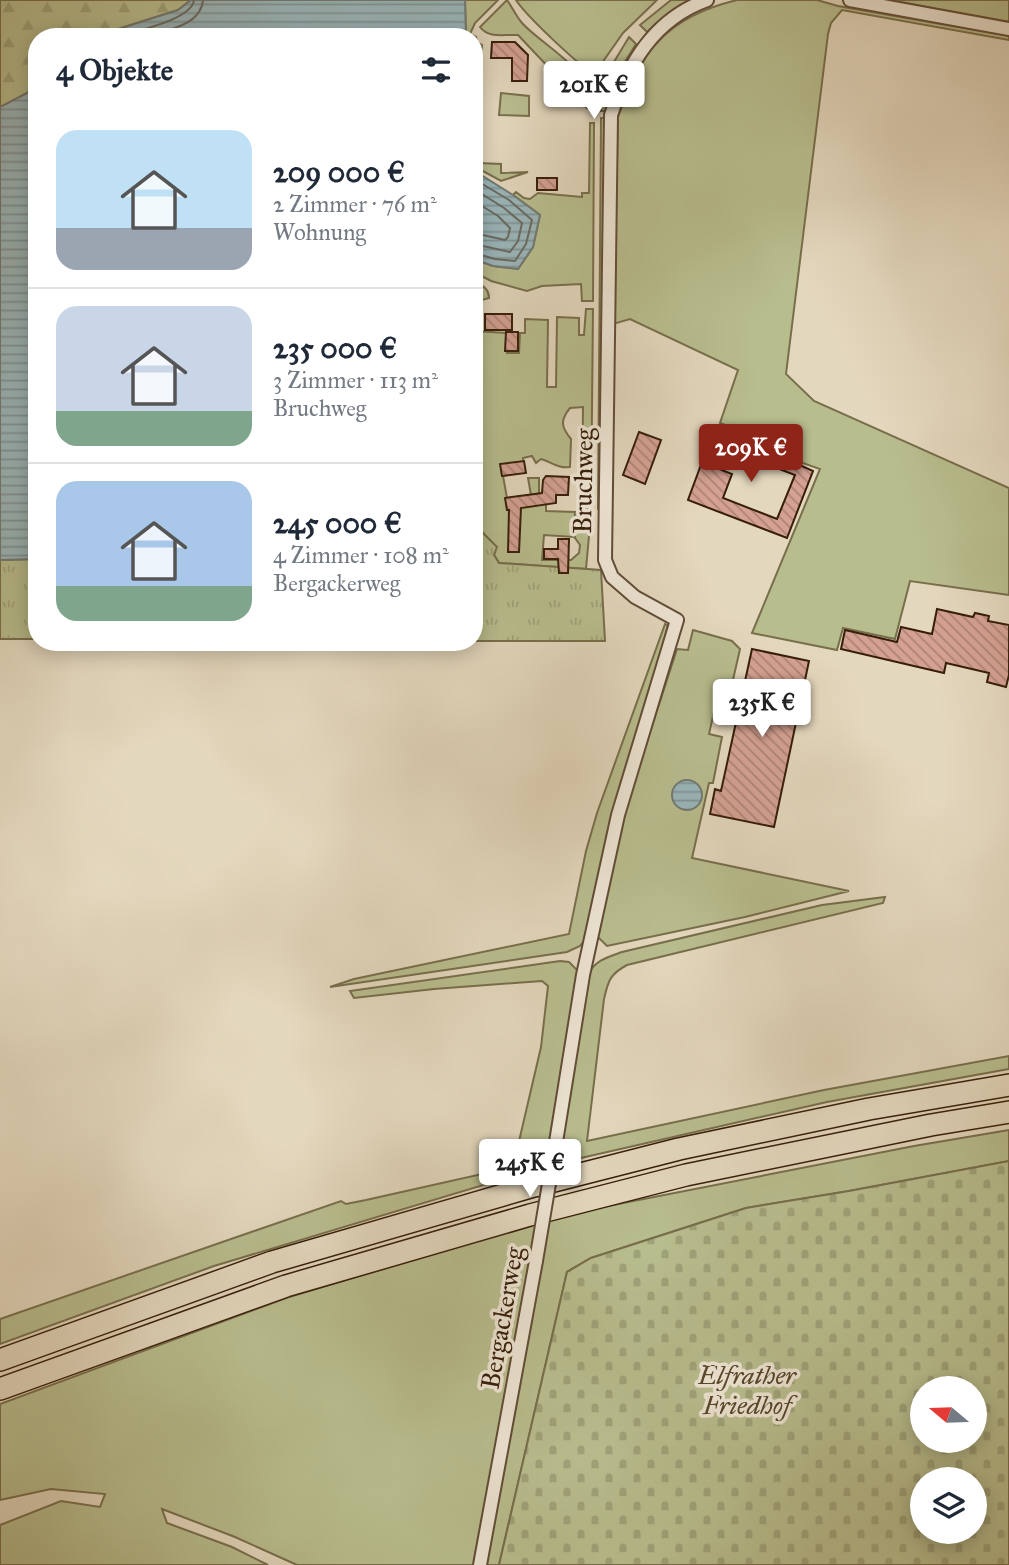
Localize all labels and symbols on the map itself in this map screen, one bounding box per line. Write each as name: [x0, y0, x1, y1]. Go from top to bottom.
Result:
pin: 201K €: [537, 61, 651, 121]
pin: 209K €: [694, 424, 808, 484]
street label: Bruchweg: [566, 427, 600, 534]
pin: 235K €: [705, 680, 819, 739]
pin: 245K €: [473, 1140, 587, 1199]
street label: Bergackerweg: [474, 1243, 530, 1392]
park label: Elfrather Friedhof: [697, 1359, 798, 1421]
north arrow: [910, 1376, 987, 1452]

